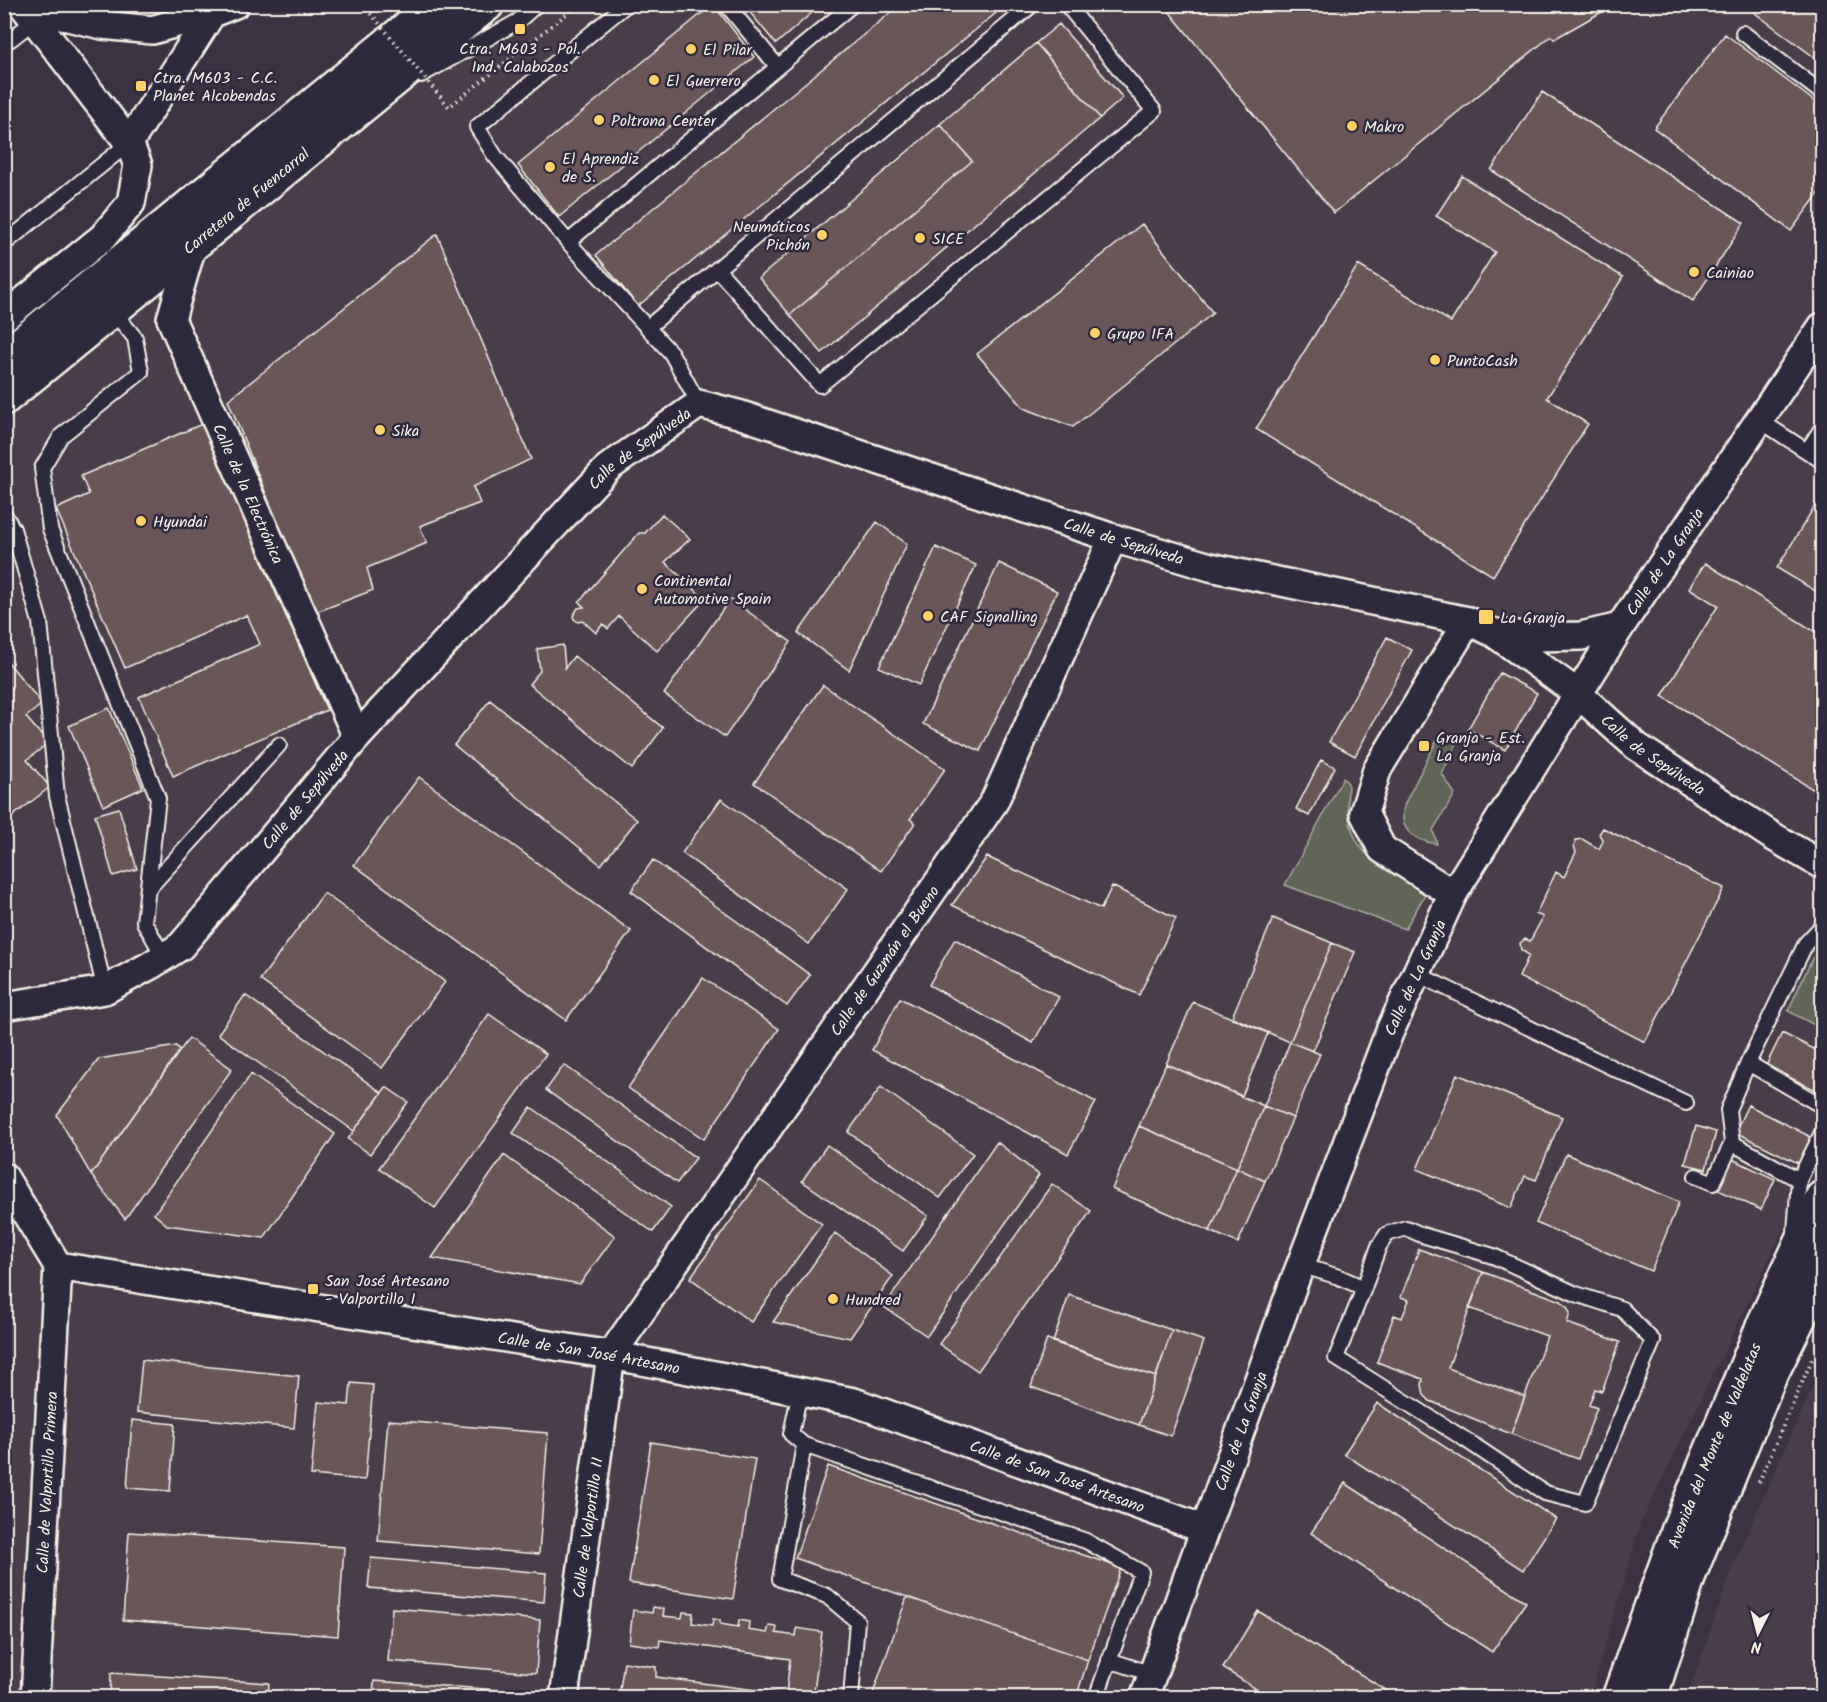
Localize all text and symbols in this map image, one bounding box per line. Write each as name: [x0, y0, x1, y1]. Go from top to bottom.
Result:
marker: Ctra. M603 - Pol. Ind. Calabozos: [513, 22, 527, 36]
place label: Ctra. M603 - Pol. Ind. Calabozos: [459, 37, 581, 80]
place label: El Pilar: [703, 38, 754, 63]
marker: El Pilar: [684, 42, 698, 56]
place label: Ctra. M603 - C.C. Planet Alcobendas: [153, 66, 277, 109]
place label: El Guerrero: [666, 69, 741, 94]
marker: El Guerrero: [647, 73, 661, 87]
marker: Ctra. M603 - C.C. Planet Alcobendas: [134, 79, 148, 93]
place label: Poltrona Center: [611, 109, 718, 134]
marker: Poltrona Center: [592, 113, 606, 127]
place label: Makro: [1364, 115, 1404, 140]
marker: Makro: [1345, 119, 1359, 133]
street label: Carretera de Fuencarral: [178, 142, 316, 261]
place label: El Aprendiz de S.: [562, 147, 639, 190]
marker: El Aprendiz de S.: [543, 160, 557, 174]
place label: Neumáticos Pichón: [733, 215, 810, 258]
place label: SICE: [932, 227, 965, 252]
marker: Neumáticos Pichón: [815, 228, 829, 242]
marker: SICE: [913, 231, 927, 245]
place label: Cainiao: [1706, 261, 1754, 286]
marker: Cainiao: [1687, 265, 1701, 279]
place label: Grupo IFA: [1107, 322, 1174, 347]
marker: Grupo IFA: [1088, 326, 1102, 340]
place label: PuntoCash: [1447, 349, 1518, 374]
marker: PuntoCash: [1428, 353, 1442, 367]
street label: Calle de Sepúlveda: [583, 402, 697, 496]
place label: Sika: [392, 419, 419, 444]
street label: Calle de la Electrónica: [205, 420, 289, 568]
marker: Sika: [373, 423, 387, 437]
street label: Calle de La Granja: [1620, 503, 1711, 621]
place label: Hyundai: [153, 510, 208, 535]
street label: Calle de Sepúlveda: [1060, 512, 1187, 572]
marker: Hyundai: [134, 514, 148, 528]
place label: Continental Automotive Spain: [654, 569, 771, 612]
marker: Continental Automotive Spain: [635, 582, 649, 596]
place label: CAF Signalling: [940, 605, 1038, 630]
place label: La Granja: [1500, 606, 1565, 631]
marker: La Granja: [1477, 608, 1495, 626]
marker: CAF Signalling: [921, 609, 935, 623]
street label: Calle de Sepúlveda: [1594, 709, 1710, 803]
place label: Granja - Est. La Granja: [1436, 726, 1525, 769]
marker: Granja - Est. La Granja: [1417, 739, 1431, 753]
street label: Calle de Sepúlveda: [256, 744, 355, 856]
street label: Calle de Guzmán el Bueno: [824, 881, 946, 1042]
street label: Calle de La Granja: [1378, 916, 1454, 1040]
place label: San José Artesano - Valportillo I: [325, 1269, 449, 1312]
marker: San José Artesano - Valportillo I: [306, 1282, 320, 1296]
place label: Hundred: [845, 1288, 901, 1313]
marker: Hundred: [826, 1292, 840, 1306]
street label: Calle de San José Artesano: [496, 1326, 682, 1382]
street label: Avenida del Monte de Valdelatas: [1662, 1339, 1769, 1552]
street label: Calle de La Granja: [1209, 1368, 1275, 1495]
street label: Calle de Valportillo Primera: [31, 1391, 65, 1574]
street label: Calle de San José Artesano: [966, 1434, 1148, 1520]
street label: Calle de Valportillo II: [567, 1456, 611, 1600]
north arrow: [1728, 1603, 1788, 1663]
text: N: [1750, 1633, 1763, 1659]

